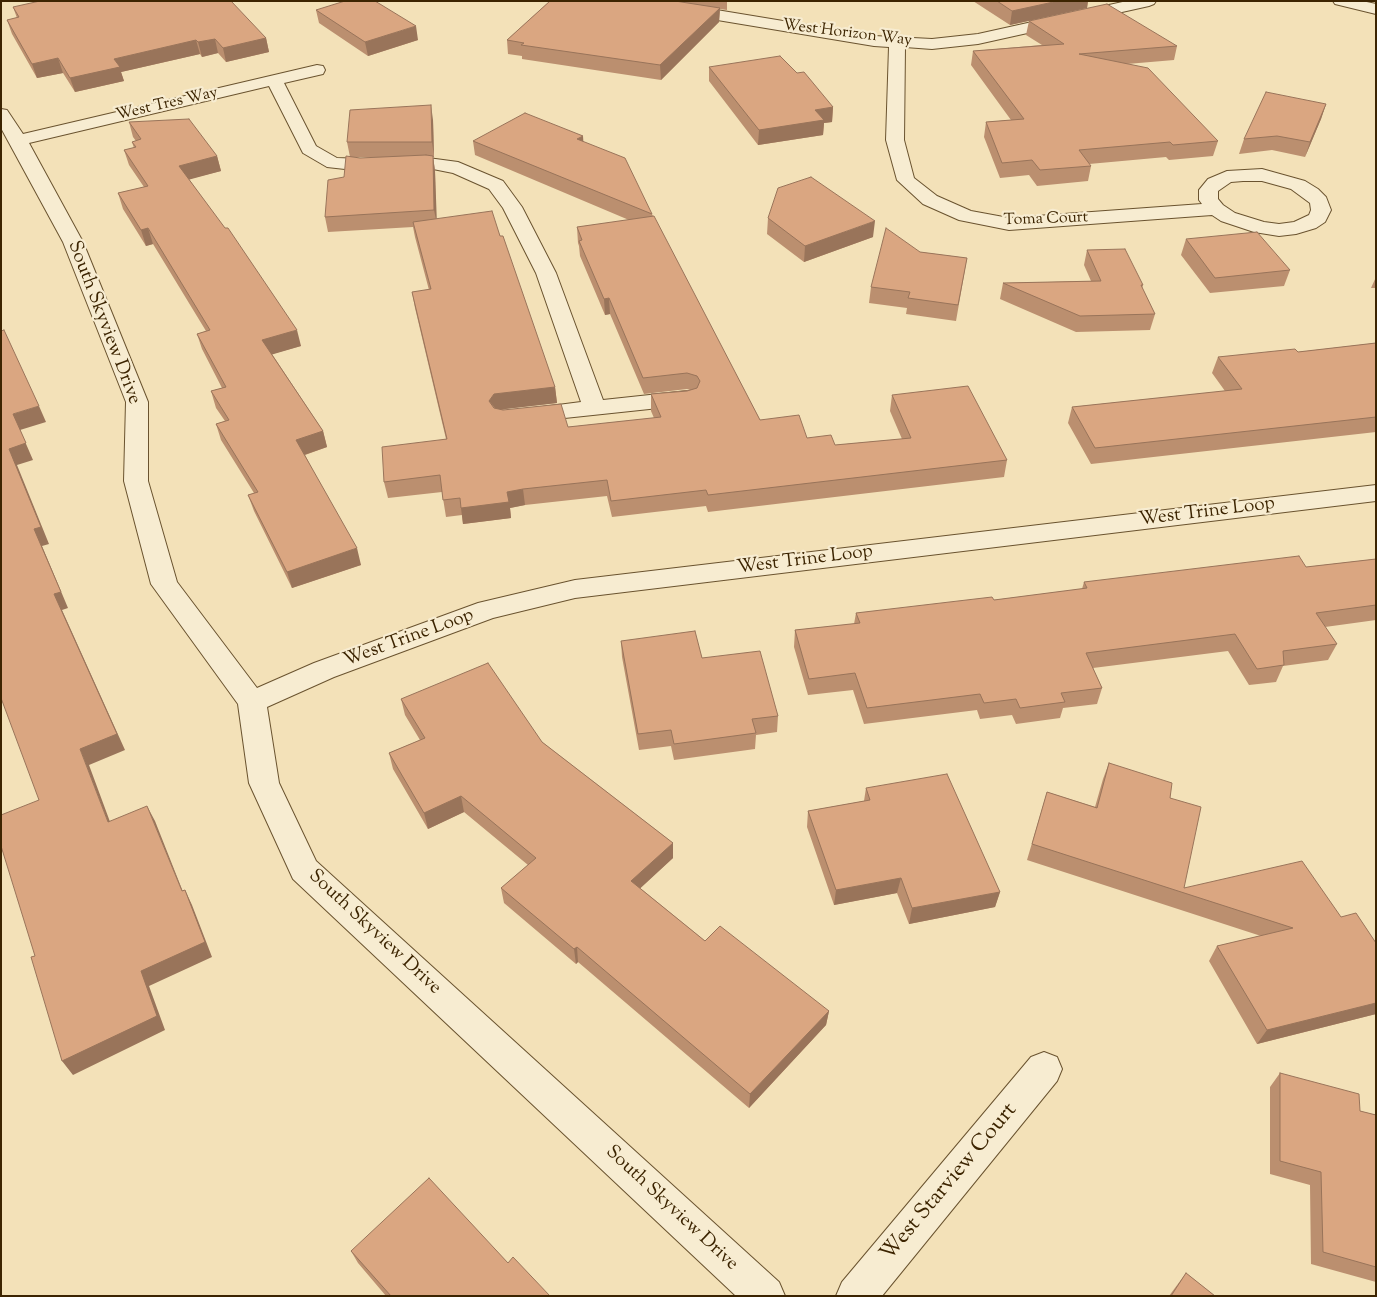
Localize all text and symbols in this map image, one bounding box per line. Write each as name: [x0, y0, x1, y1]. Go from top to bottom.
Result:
street label: West Horizon Way: [781, 17, 913, 51]
street label: West Tres Way: [114, 84, 220, 126]
street label: Toma Court: [1003, 209, 1089, 231]
street label: South Skyview Drive: [61, 238, 145, 408]
street label: West Trine Loop: [1138, 493, 1276, 533]
street label: West Trine Loop: [736, 541, 874, 581]
street label: West Trine Loop: [341, 605, 477, 673]
street label: South Skyview Drive: [303, 866, 445, 1000]
street label: West Starview Court: [876, 1099, 1024, 1267]
street label: South Skyview Drive: [600, 1142, 742, 1276]

